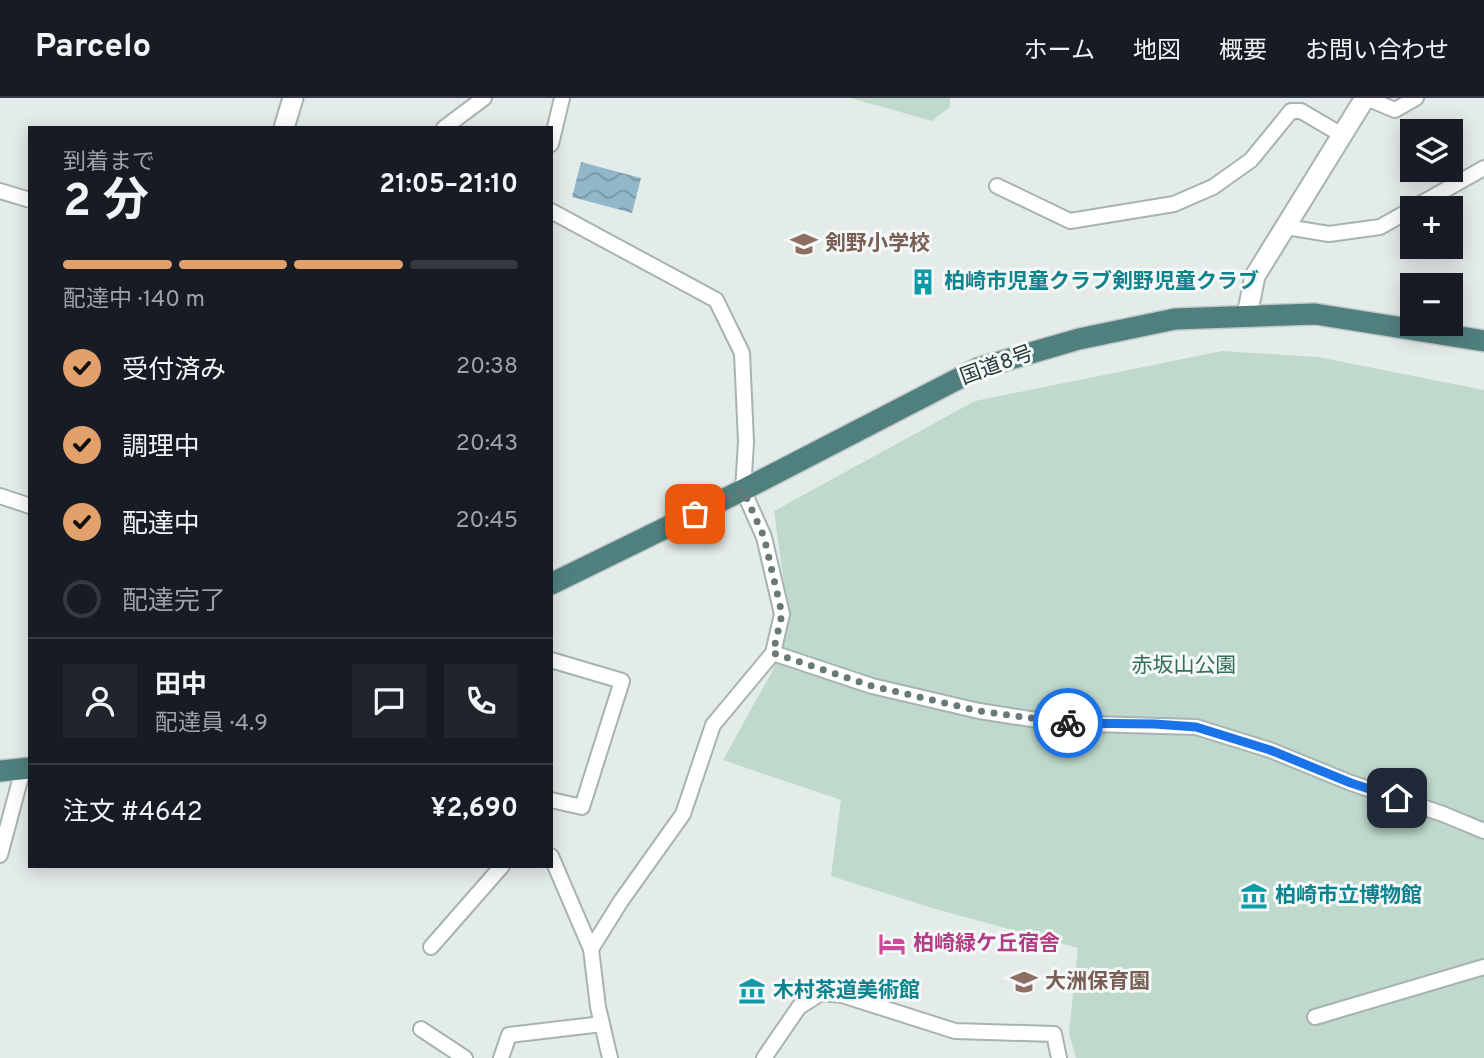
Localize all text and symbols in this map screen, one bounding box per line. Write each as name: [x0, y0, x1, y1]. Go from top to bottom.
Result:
text: Parcelo: [35, 27, 151, 69]
text: ホーム: [1024, 37, 1095, 67]
text: 地図: [1133, 37, 1181, 67]
text: 概要: [1219, 37, 1267, 67]
text: お問い合わせ: [1305, 37, 1449, 67]
map controls: [1400, 119, 1463, 336]
button: layers: [1400, 119, 1463, 182]
text: 到着まで: [63, 149, 155, 178]
text: 21:05–21:10: [379, 169, 518, 202]
text: 2 分: [63, 174, 149, 233]
button: +: [1400, 196, 1463, 259]
school or university icon: 剣野小学校: [789, 229, 819, 259]
place label: 剣野小学校: [825, 231, 930, 258]
building icon: 柏崎市児童クラブ剣野児童クラブ: [908, 267, 938, 297]
place label: 柏崎市児童クラブ剣野児童クラブ: [944, 269, 1259, 296]
button: −: [1400, 273, 1463, 336]
text: 配達中 · 140 m: [63, 286, 205, 315]
street label: 国道8号: [957, 340, 1037, 392]
icon: check: [63, 349, 101, 387]
text: 20:38: [456, 353, 518, 382]
text: 受付済み: [122, 355, 226, 388]
icon: check: [63, 426, 101, 464]
text: 20:43: [456, 430, 518, 459]
text: 調理中: [122, 432, 200, 465]
pin: [665, 484, 725, 544]
icon: bag: [676, 495, 714, 533]
icon: check: [63, 503, 101, 541]
text: 20:45: [455, 507, 518, 536]
text: 配達中: [122, 509, 200, 542]
text: 配達完了: [122, 586, 226, 619]
park label: 赤坂山公園: [1132, 653, 1237, 680]
button: person: [63, 664, 137, 738]
button: chat: [352, 664, 426, 738]
button: phone: [444, 664, 518, 738]
text: 田中: [155, 670, 207, 703]
courier: [1033, 688, 1103, 758]
icon: bike: [1049, 704, 1087, 742]
text: 配達員 · 4.9: [155, 710, 268, 739]
pin: [1367, 768, 1427, 828]
icon: home: [1378, 779, 1416, 817]
text: ¥2,690: [431, 793, 518, 826]
text: 注文 #4642: [63, 797, 203, 830]
museum icon: 柏崎市立博物館: [1239, 881, 1269, 911]
place label: 柏崎市立博物館: [1275, 883, 1422, 910]
hotel icon: 柏崎緑ケ丘宿舎: [877, 929, 907, 959]
place label: 柏崎緑ケ丘宿舎: [913, 931, 1060, 958]
school or university icon: 大洲保育園: [1009, 967, 1039, 997]
place label: 大洲保育園: [1045, 969, 1150, 996]
museum icon: 木村茶道美術館: [737, 976, 767, 1006]
place label: 木村茶道美術館: [773, 978, 920, 1005]

